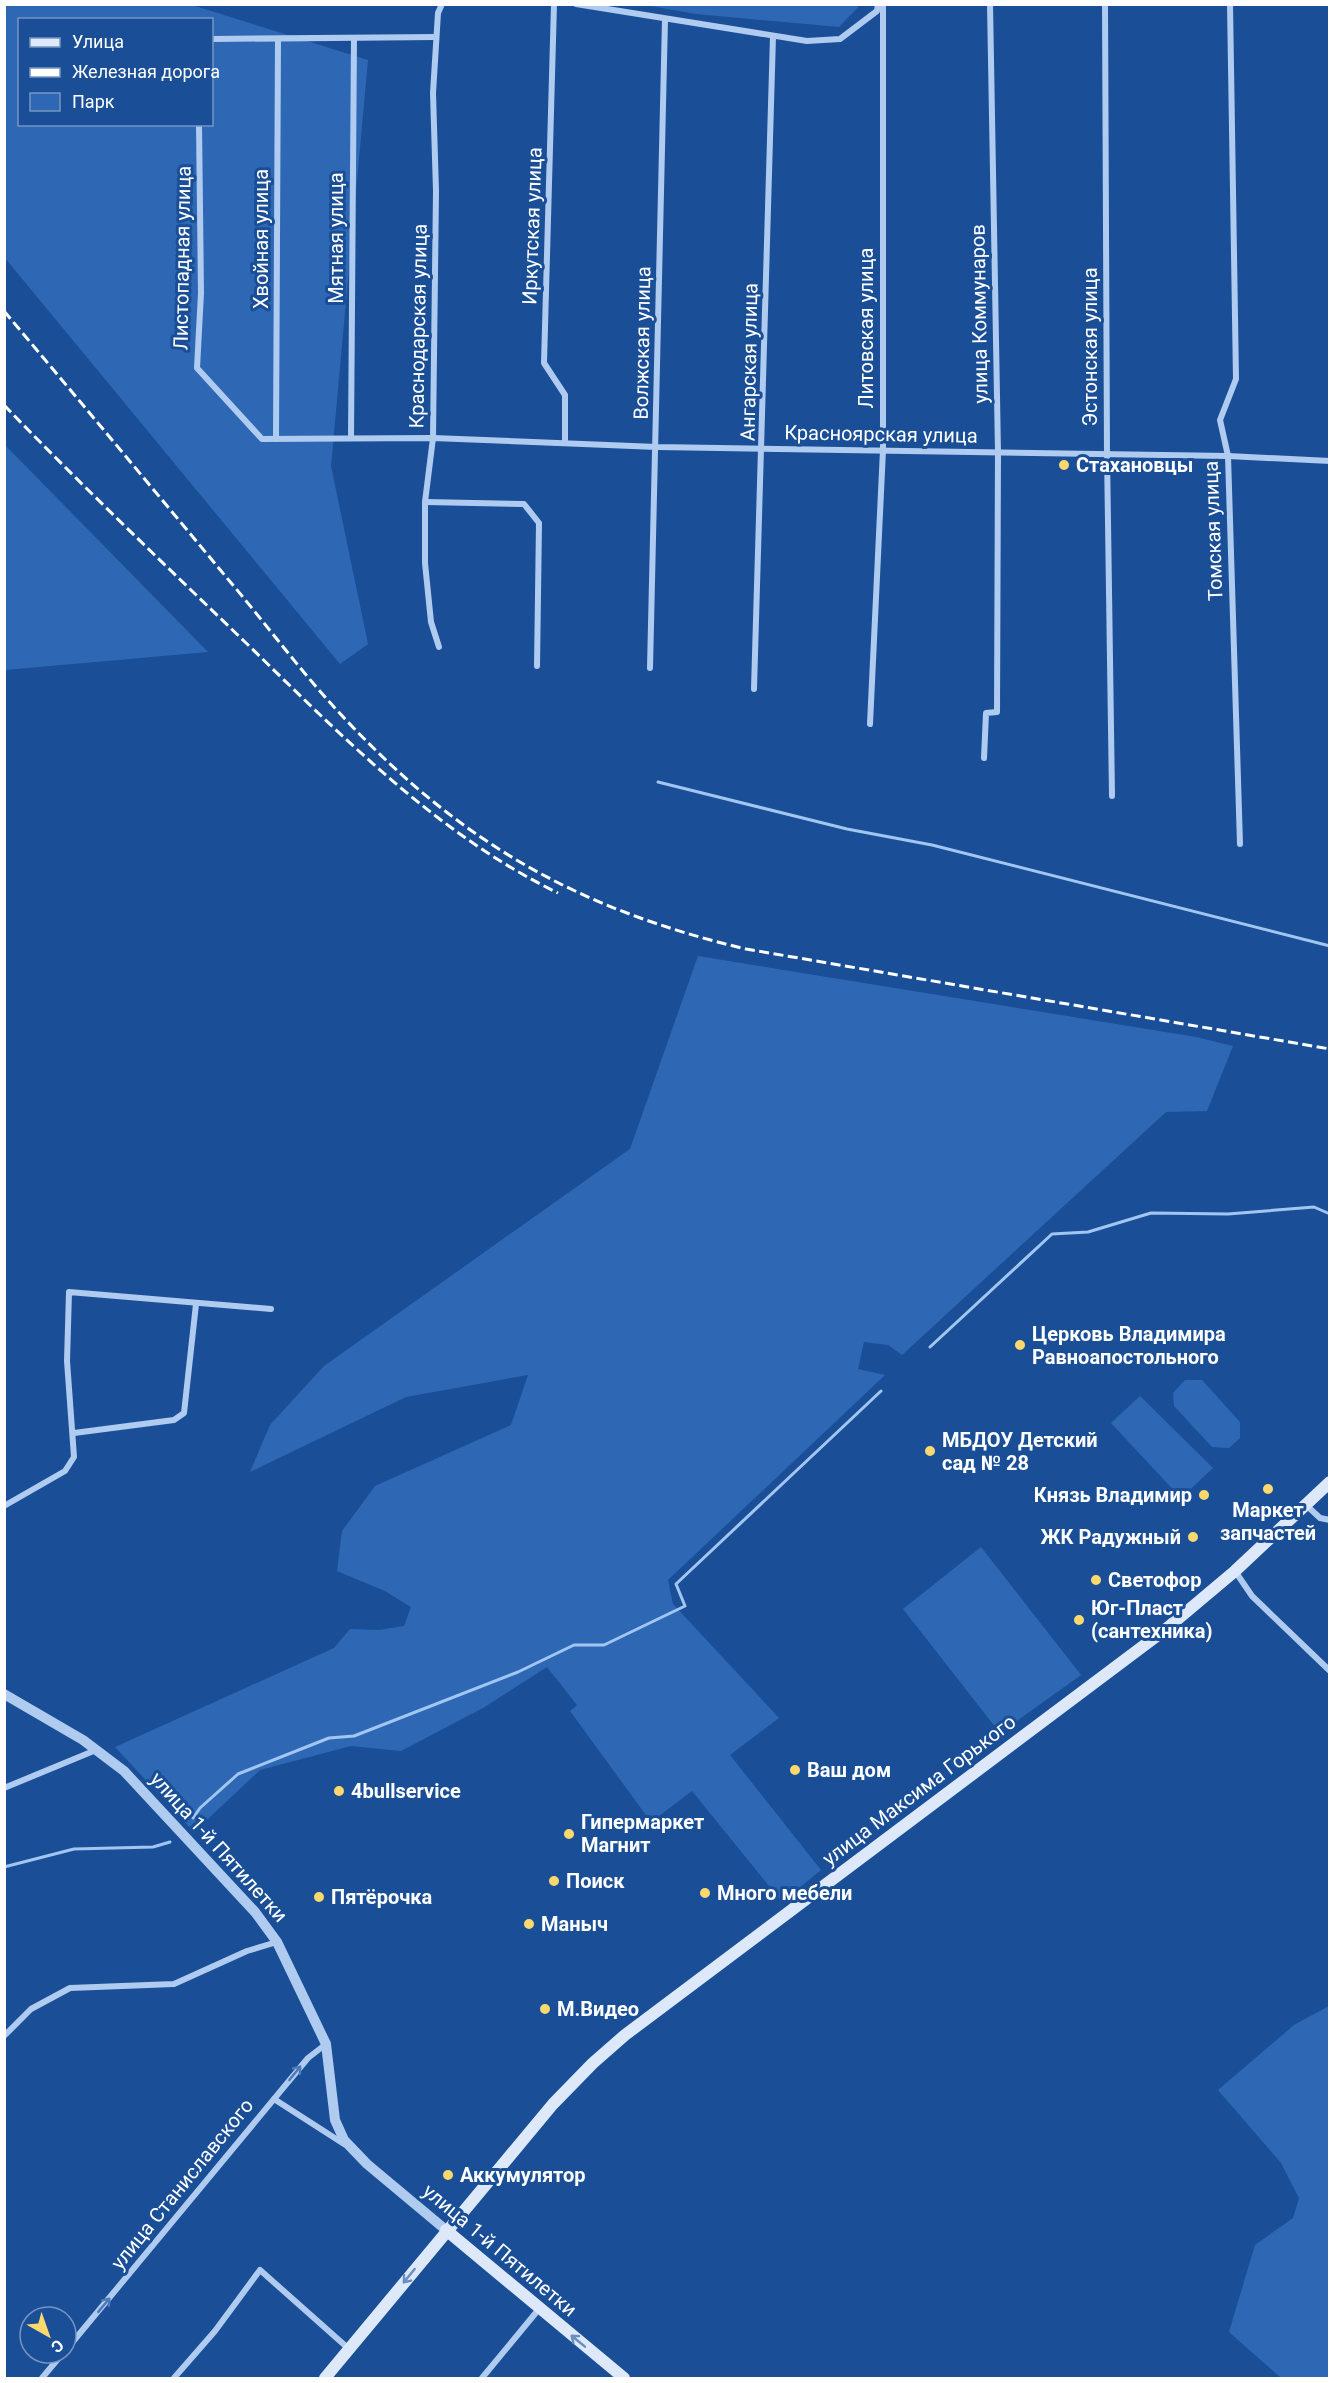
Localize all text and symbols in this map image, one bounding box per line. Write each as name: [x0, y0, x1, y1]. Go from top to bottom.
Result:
legend: [18, 18, 213, 126]
text: Улица: [72, 31, 124, 52]
text: Железная дорога: [72, 61, 220, 82]
text: Парк: [72, 91, 115, 112]
street label: Иркутская улица: [517, 147, 547, 305]
street label: Листопадная улица: [168, 166, 196, 350]
street label: Хвойная улица: [249, 169, 273, 309]
street label: Мятная улица: [324, 172, 348, 304]
street label: Краснодарская улица: [404, 223, 432, 429]
street label: улица Коммунаров: [965, 224, 993, 404]
street label: Литовская улица: [854, 248, 878, 408]
street label: Волжская улица: [629, 266, 655, 420]
street label: Эстонская улица: [1078, 267, 1102, 427]
street label: Ангарская улица: [736, 283, 762, 441]
street label: Красноярская улица: [784, 420, 978, 448]
place label: Стахановцы: [1076, 453, 1193, 477]
marker: Стахановцы: [1057, 458, 1071, 472]
street label: Томская улица: [1199, 461, 1227, 601]
place label: Церковь Владимира Равноапостольного: [1032, 1322, 1226, 1369]
marker: Церковь Владимира Равноапостольного: [1013, 1338, 1027, 1352]
place label: МБДОУ Детский сад № 28: [942, 1428, 1098, 1475]
marker: МБДОУ Детский сад № 28: [923, 1444, 937, 1458]
marker: Маркет запчастей: [1261, 1482, 1275, 1496]
place label: Князь Владимир: [1034, 1483, 1192, 1507]
marker: Князь Владимир: [1197, 1488, 1211, 1502]
place label: Маркет запчастей: [1220, 1498, 1316, 1545]
place label: ЖК Радужный: [1041, 1525, 1181, 1549]
marker: ЖК Радужный: [1186, 1530, 1200, 1544]
place label: Светофор: [1108, 1568, 1201, 1592]
marker: Светофор: [1089, 1573, 1103, 1587]
place label: Юг-Пласт (сантехника): [1091, 1596, 1213, 1643]
marker: Юг-Пласт (сантехника): [1072, 1613, 1086, 1627]
street label: улица Максима Горького: [818, 1709, 1020, 1871]
place label: Ваш дом: [807, 1758, 891, 1782]
marker: Ваш дом: [788, 1763, 802, 1777]
street label: улица 1-й Пятилетки: [145, 1767, 293, 1927]
place label: 4bullservice: [351, 1779, 461, 1803]
marker: 4bullservice: [332, 1784, 346, 1798]
place label: Гипермаркет Магнит: [581, 1810, 704, 1857]
marker: Гипермаркет Магнит: [562, 1827, 576, 1841]
place label: Поиск: [566, 1869, 625, 1893]
marker: Поиск: [547, 1874, 561, 1888]
place label: Много мебели: [717, 1881, 852, 1905]
place label: Пятёрочка: [331, 1885, 433, 1909]
marker: Много мебели: [698, 1886, 712, 1900]
marker: Пятёрочка: [312, 1890, 326, 1904]
place label: Маныч: [541, 1912, 608, 1936]
marker: Маныч: [522, 1917, 536, 1931]
place label: М.Видео: [557, 1997, 639, 2021]
marker: М.Видео: [538, 2002, 552, 2016]
one-way arrow: [288, 2066, 301, 2082]
street label: улица Станиславского: [106, 2094, 258, 2274]
place label: Аккумулятор: [460, 2163, 586, 2187]
marker: Аккумулятор: [441, 2168, 455, 2182]
street label: улица 1-й Пятилетки: [418, 2179, 582, 2321]
one-way arrow: [403, 2268, 416, 2284]
one-way arrow: [97, 2298, 111, 2313]
north arrow: [18, 2305, 78, 2365]
text: С: [47, 2335, 67, 2357]
one-way arrow: [570, 2335, 586, 2348]

